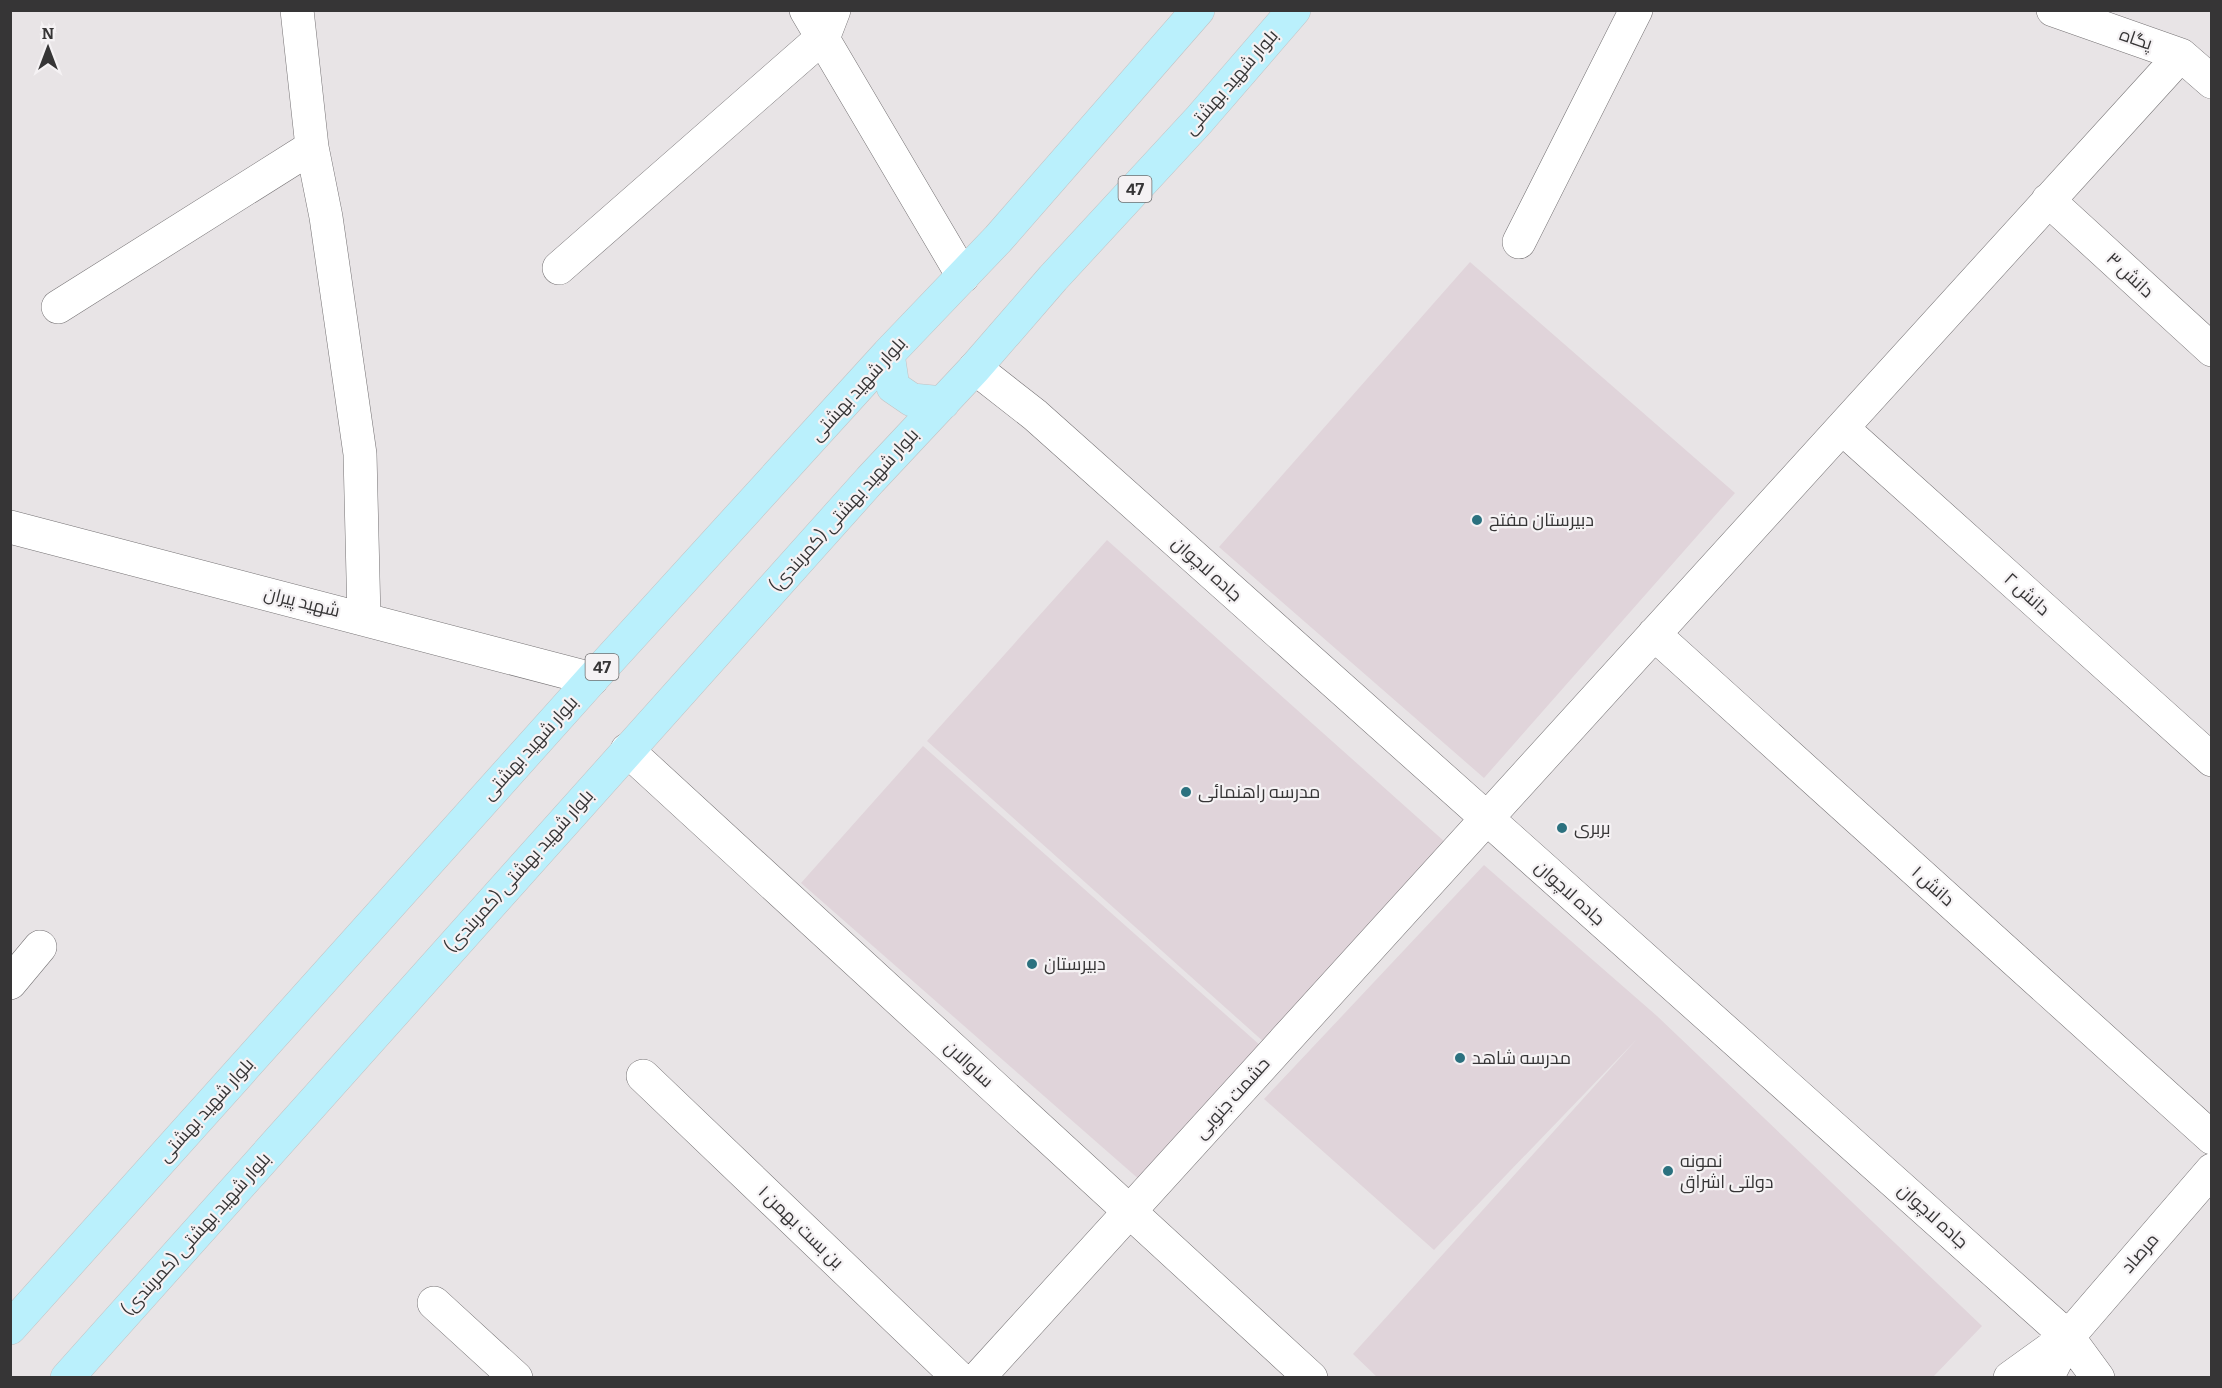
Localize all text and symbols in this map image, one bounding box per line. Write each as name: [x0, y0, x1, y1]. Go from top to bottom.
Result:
north arrow: [18, 18, 78, 78]
street label: پگاه: [2116, 23, 2156, 56]
text: N: [42, 24, 54, 43]
street label: بلوار شهید بهشتی: [1179, 25, 1283, 139]
road number: 47: [1118, 176, 1152, 202]
street label: دانش ۳: [2102, 248, 2158, 302]
street label: بلوار شهید بهشتی: [805, 332, 911, 446]
street label: بلوار شهید بهشتی (کمربندی): [765, 424, 923, 596]
place label: دبیرستان مفتح: [1489, 509, 1594, 532]
marker: دبیرستان مفتح: [1470, 513, 1484, 527]
street label: جاده لاچوان: [1167, 532, 1247, 607]
street label: دانش ۲: [2000, 568, 2054, 620]
street label: شهید پیران: [261, 582, 342, 623]
road number: 47: [586, 654, 618, 680]
street label: بلوار شهید بهشتی: [477, 691, 583, 805]
place label: مدرسه راهنمائی: [1198, 781, 1320, 803]
street label: بلوار شهید بهشتی (کمربندی): [440, 785, 598, 957]
marker: مدرسه راهنمائی: [1179, 785, 1193, 799]
place label: بربری: [1574, 817, 1611, 839]
marker: بربری: [1555, 821, 1569, 835]
street label: جاده لاچوان: [1530, 856, 1610, 931]
street label: دانش ۱: [1907, 861, 1959, 911]
place label: دبیرستان: [1044, 953, 1106, 975]
marker: دبیرستان: [1025, 957, 1039, 971]
street label: ساوالان: [940, 1036, 998, 1092]
place label: مدرسه شاهد: [1472, 1047, 1571, 1069]
marker: مدرسه شاهد: [1453, 1051, 1467, 1065]
street label: بلوار شهید بهشتی: [153, 1053, 259, 1167]
street label: حشمت جنوبی: [1190, 1053, 1274, 1143]
street label: بلوار شهید بهشتی (کمربندی): [117, 1148, 275, 1320]
place label: نمونه دولتی اشراق: [1680, 1150, 1773, 1194]
marker: نمونه دولتی اشراق: [1661, 1164, 1675, 1178]
street label: جاده لاچوان: [1893, 1179, 1973, 1254]
street label: بن بست بهمن ۱: [754, 1181, 848, 1273]
street label: مرصاد: [2117, 1229, 2163, 1277]

